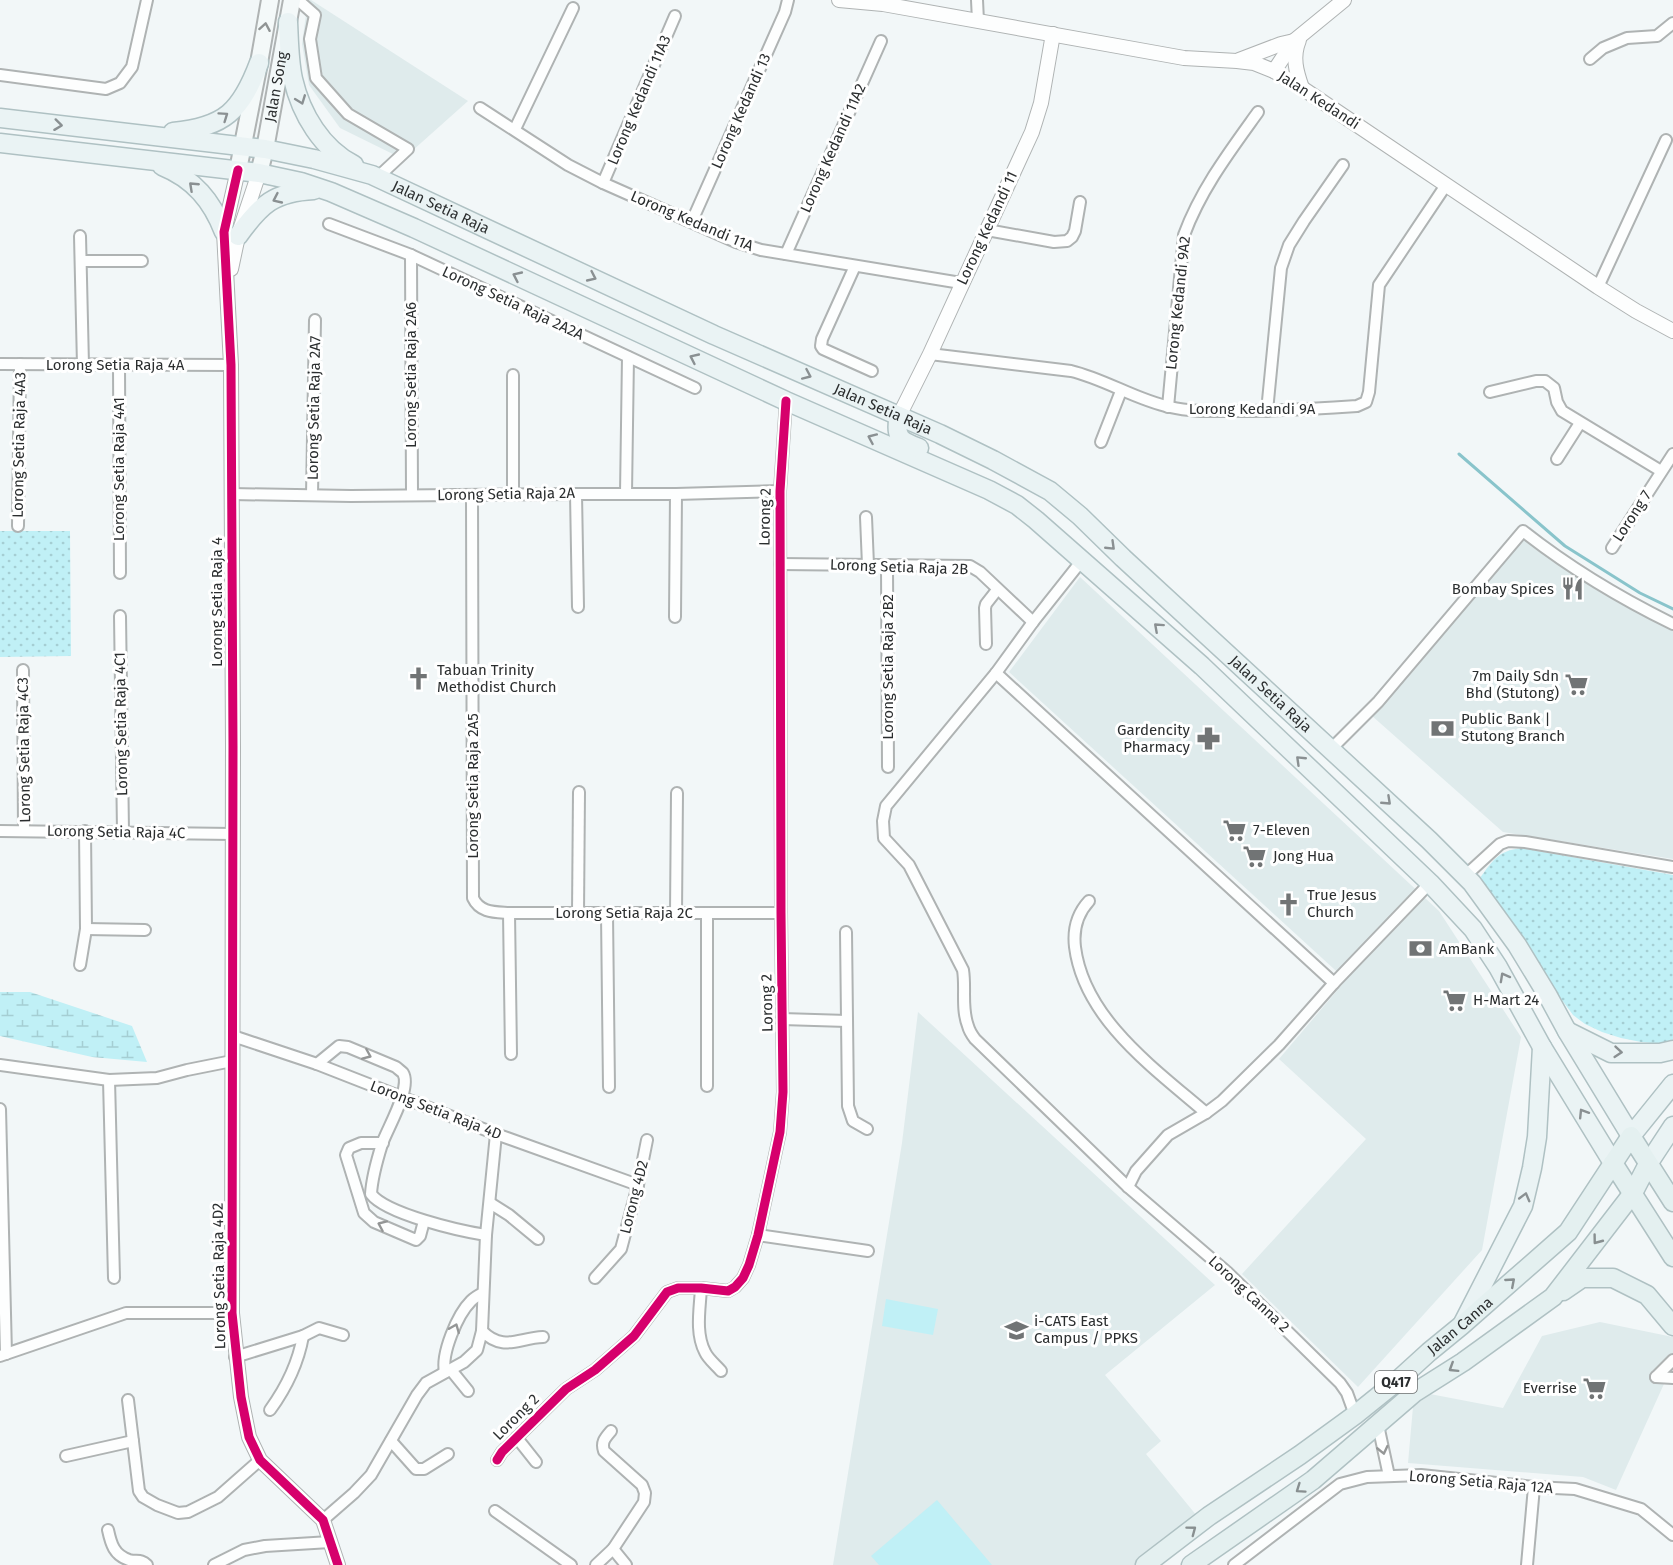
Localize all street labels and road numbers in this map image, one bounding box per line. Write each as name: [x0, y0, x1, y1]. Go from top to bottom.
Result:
street label: Lorong Kedandi 11A3: [604, 32, 674, 168]
street label: Jalan Song: [261, 50, 292, 124]
street label: Lorong Kedandi 13: [707, 51, 775, 171]
street label: Jalan Kedandi: [1275, 67, 1363, 133]
street label: Lorong Kedandi 11A2: [796, 81, 870, 215]
street label: Lorong Kedandi 11: [953, 168, 1021, 288]
street label: Jalan Setia Raja: [389, 177, 492, 238]
street label: Lorong Kedandi 11A: [628, 187, 757, 255]
street label: Lorong Kedandi 9A2: [1162, 235, 1194, 371]
street label: Lorong Setia Raja 2A2A: [439, 262, 587, 344]
street label: Lorong Setia Raja 2A6: [402, 302, 420, 448]
street label: Lorong Setia Raja 2A7: [304, 335, 324, 480]
street label: Lorong Setia Raja 4A: [46, 356, 185, 374]
street label: Lorong Setia Raja 4A3: [9, 372, 29, 518]
street label: Jalan Setia Raja: [831, 380, 935, 438]
street label: Lorong Setia Raja 4A1: [110, 397, 128, 541]
street label: Lorong Kedandi 9A: [1189, 400, 1316, 418]
street label: Lorong Setia Raja 2A: [437, 484, 576, 504]
street label: Lorong 7: [1609, 487, 1655, 545]
street label: Lorong 2: [755, 488, 775, 546]
street label: Lorong Setia Raja 4: [208, 537, 226, 667]
street label: Lorong Setia Raja 2B: [829, 556, 969, 578]
street label: Lorong Setia Raja 2B2: [879, 594, 897, 740]
street label: Lorong Setia Raja 4C1: [111, 652, 131, 796]
street label: Jalan Setia Raja: [1226, 652, 1315, 736]
street label: Lorong Setia Raja 4C3: [14, 677, 34, 823]
street label: Lorong Setia Raja 2A5: [464, 713, 482, 859]
street label: Lorong Setia Raja 4C: [47, 822, 186, 842]
street label: Lorong Setia Raja 2C: [555, 904, 693, 922]
street label: Lorong 2: [757, 974, 777, 1032]
street label: Lorong Setia Raja 4D: [368, 1077, 504, 1143]
street label: Lorong 4D2: [616, 1158, 652, 1236]
street label: Lorong Setia Raja 4D2: [209, 1203, 229, 1349]
street label: Lorong Canna 2: [1205, 1252, 1293, 1336]
street label: Jalan Canna: [1424, 1293, 1497, 1359]
road number: Q417: [1375, 1371, 1417, 1393]
street label: Lorong 2: [489, 1390, 543, 1444]
street label: Lorong Setia Raja 12A: [1408, 1467, 1554, 1497]

